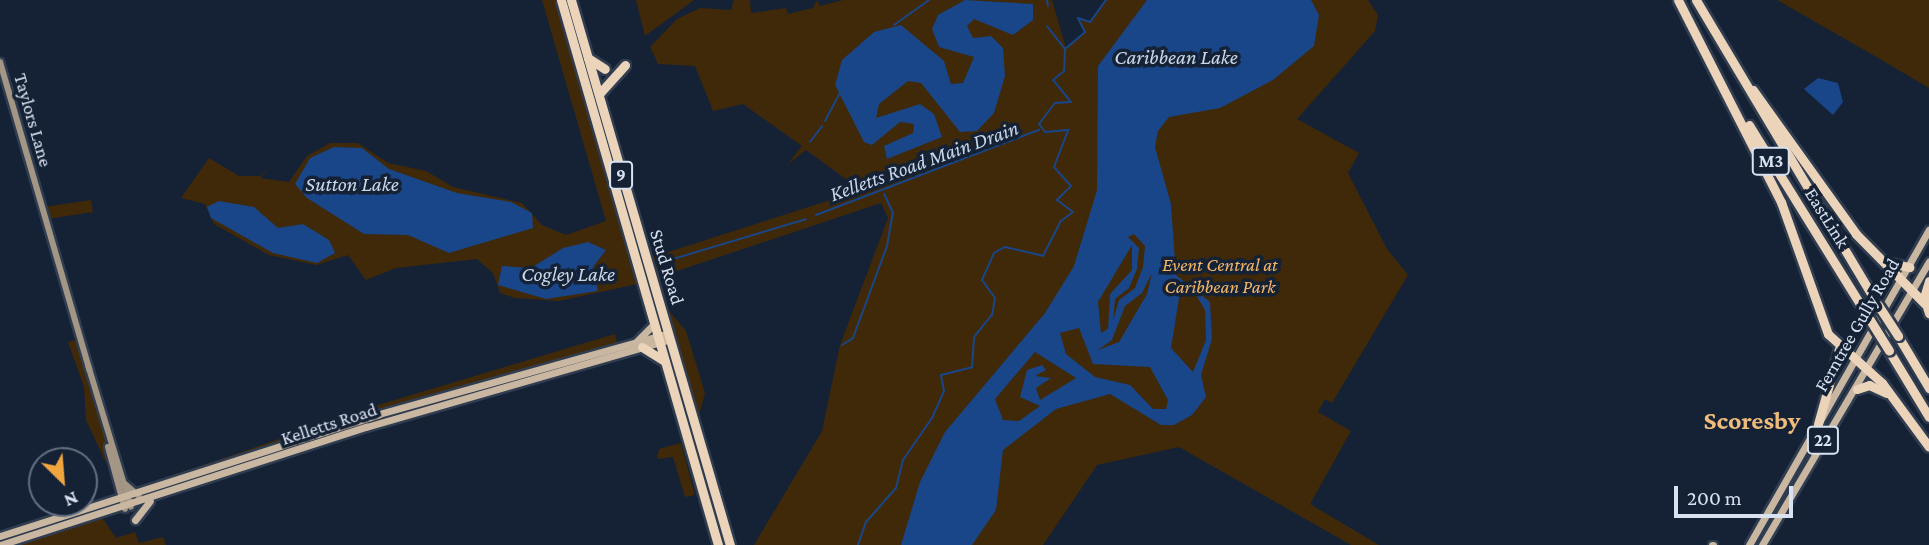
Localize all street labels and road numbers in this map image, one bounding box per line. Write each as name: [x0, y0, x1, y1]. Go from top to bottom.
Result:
street label: Taylors Lane: [9, 71, 57, 169]
road number: M3: [1752, 146, 1790, 176]
road number: 9: [609, 160, 633, 190]
street label: EastLink: [1800, 184, 1854, 252]
street label: Stud Road: [645, 227, 689, 307]
street label: Ferntree Gully Road: [1810, 254, 1904, 396]
street label: Kelletts Road: [278, 398, 380, 450]
road number: 22: [1806, 426, 1840, 454]

